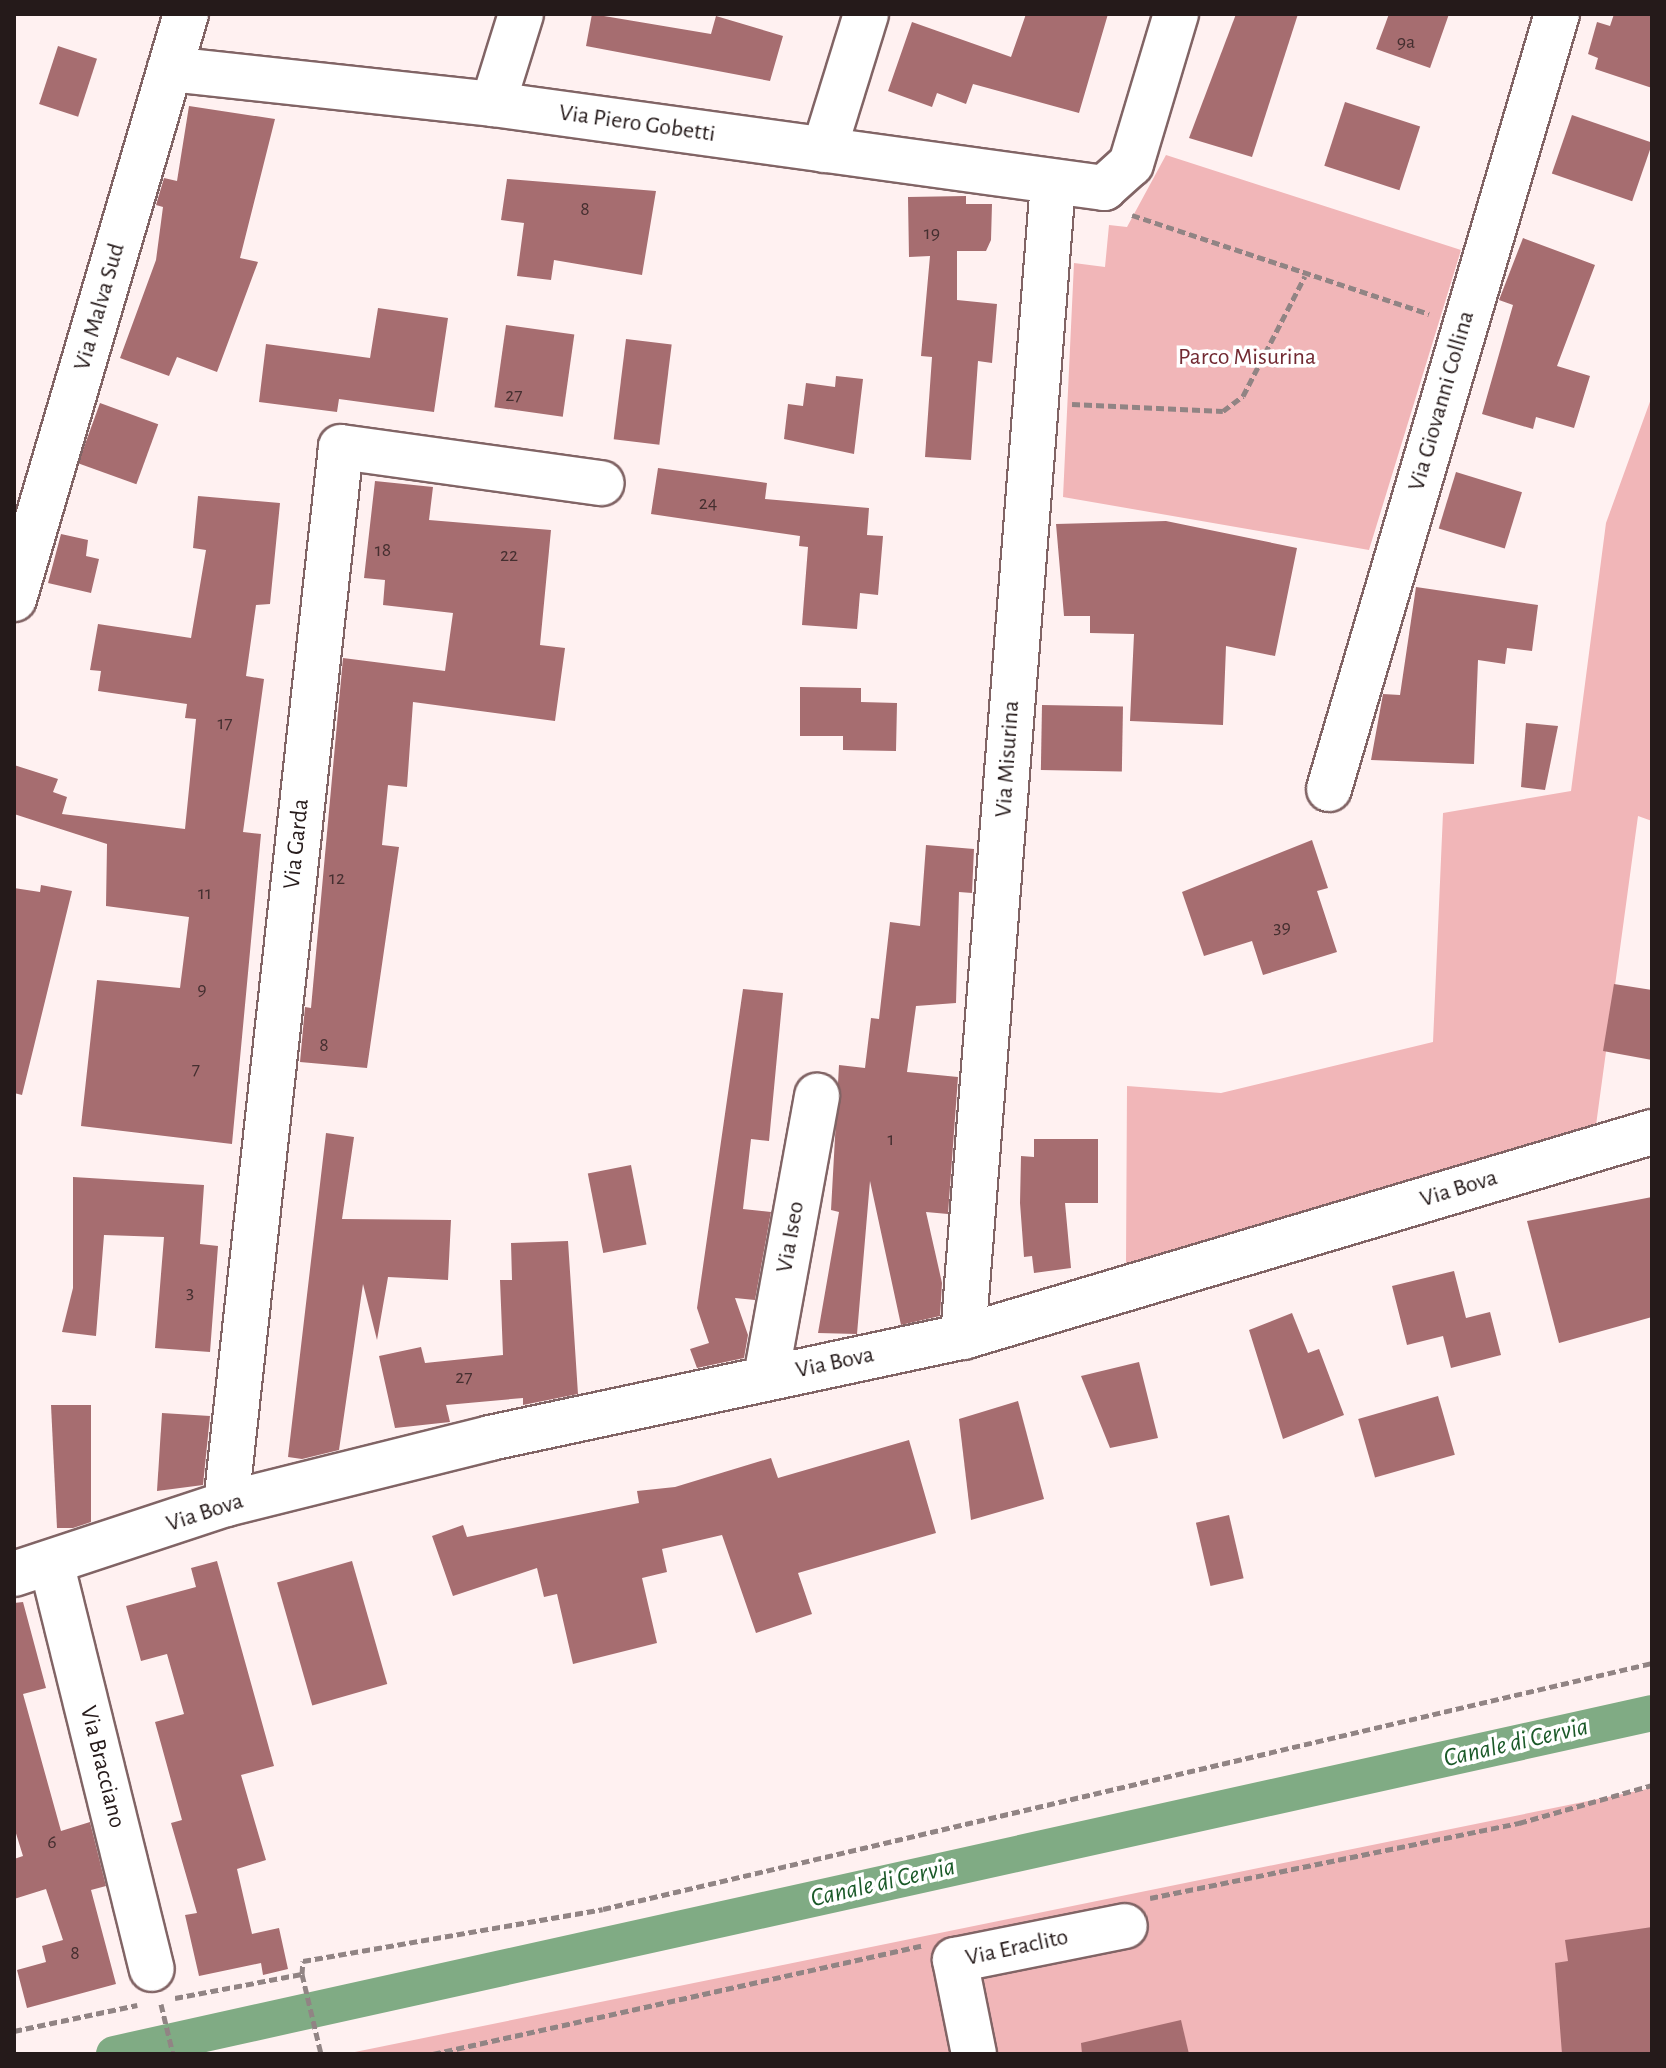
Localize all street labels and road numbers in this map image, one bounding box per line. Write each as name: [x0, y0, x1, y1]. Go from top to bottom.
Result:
street label: Via Piero Gobetti: [557, 99, 717, 149]
street label: Via Malva Sud: [68, 240, 132, 374]
street label: Via Giovanni Collina: [1403, 308, 1481, 494]
street label: Via Misurina: [990, 700, 1026, 818]
street label: Via Garda: [278, 797, 316, 891]
street label: Via Bova: [1417, 1164, 1501, 1214]
street label: Via Iseo: [771, 1199, 811, 1275]
street label: Via Bova: [793, 1341, 877, 1385]
street label: Via Bova: [163, 1487, 247, 1539]
street label: Via Bracciano: [73, 1703, 131, 1831]
street label: Via Eraclito: [963, 1923, 1071, 1973]

